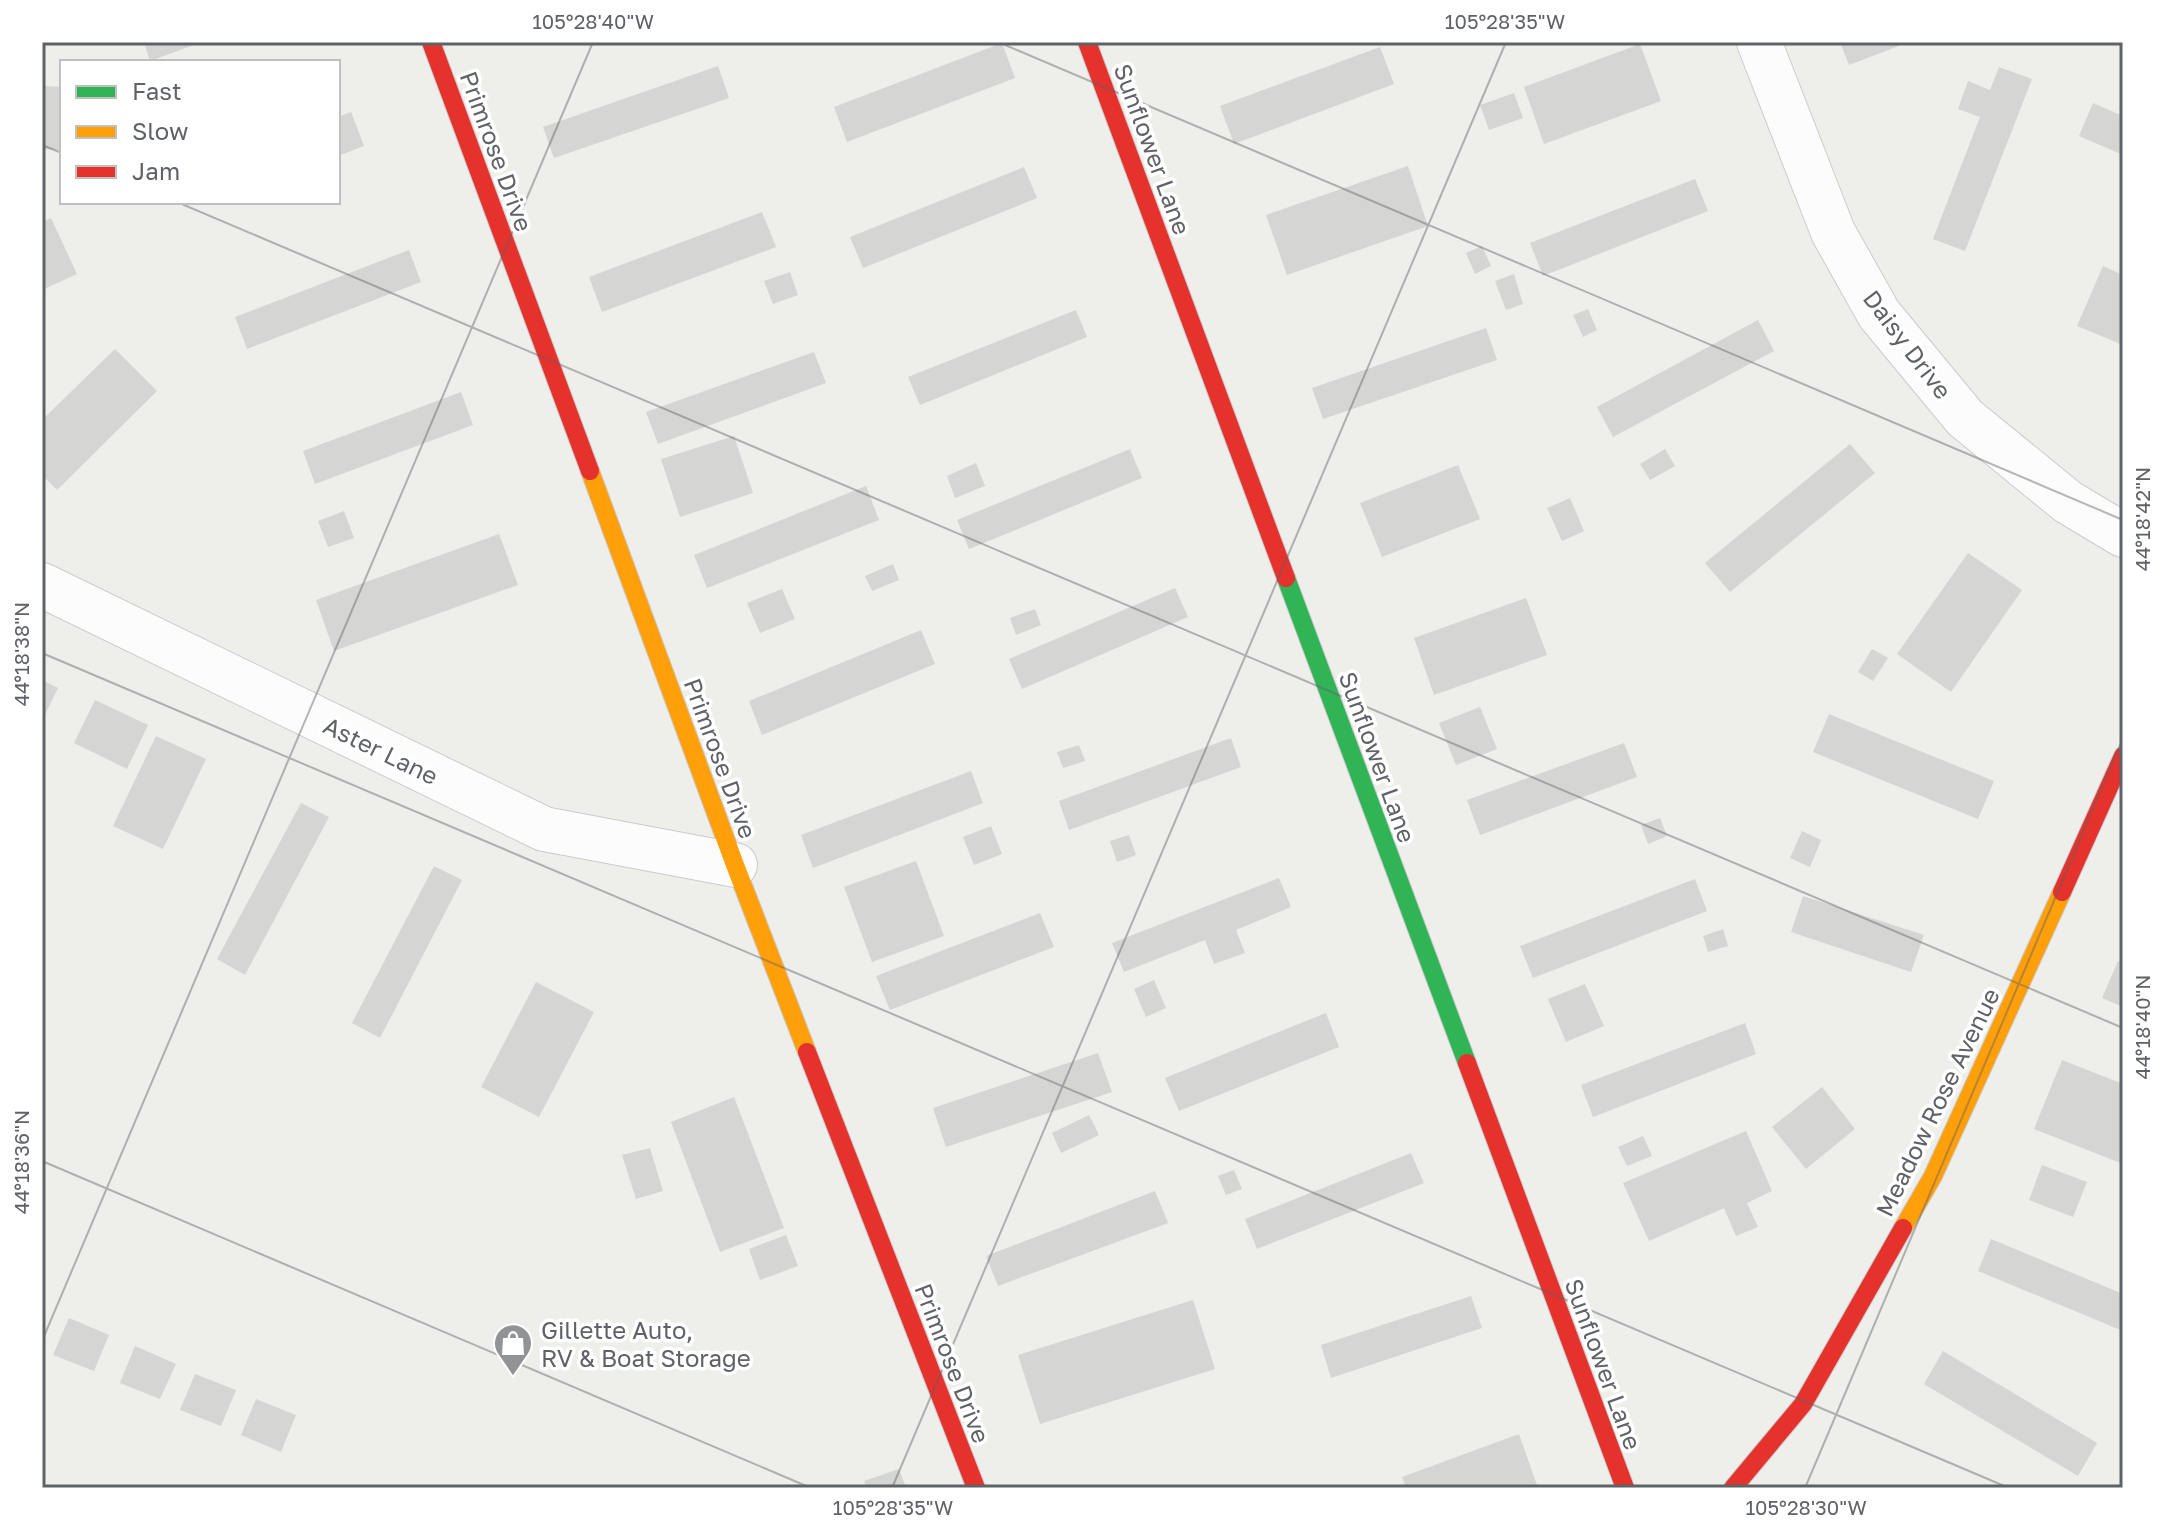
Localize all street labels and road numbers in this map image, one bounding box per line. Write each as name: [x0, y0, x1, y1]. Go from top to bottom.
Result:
street label: Sunflower Lane: [1109, 60, 1197, 238]
street label: Primrose Drive: [455, 67, 539, 235]
street label: Daisy Drive: [1858, 284, 1958, 404]
street label: Sunflower Lane: [1334, 668, 1422, 846]
street label: Primrose Drive: [679, 674, 763, 842]
street label: Aster Lane: [319, 710, 443, 790]
street label: Meadow Rose Avenue: [1869, 983, 2005, 1221]
street label: Sunflower Lane: [1560, 1275, 1648, 1453]
street label: Primrose Drive: [909, 1279, 997, 1447]

